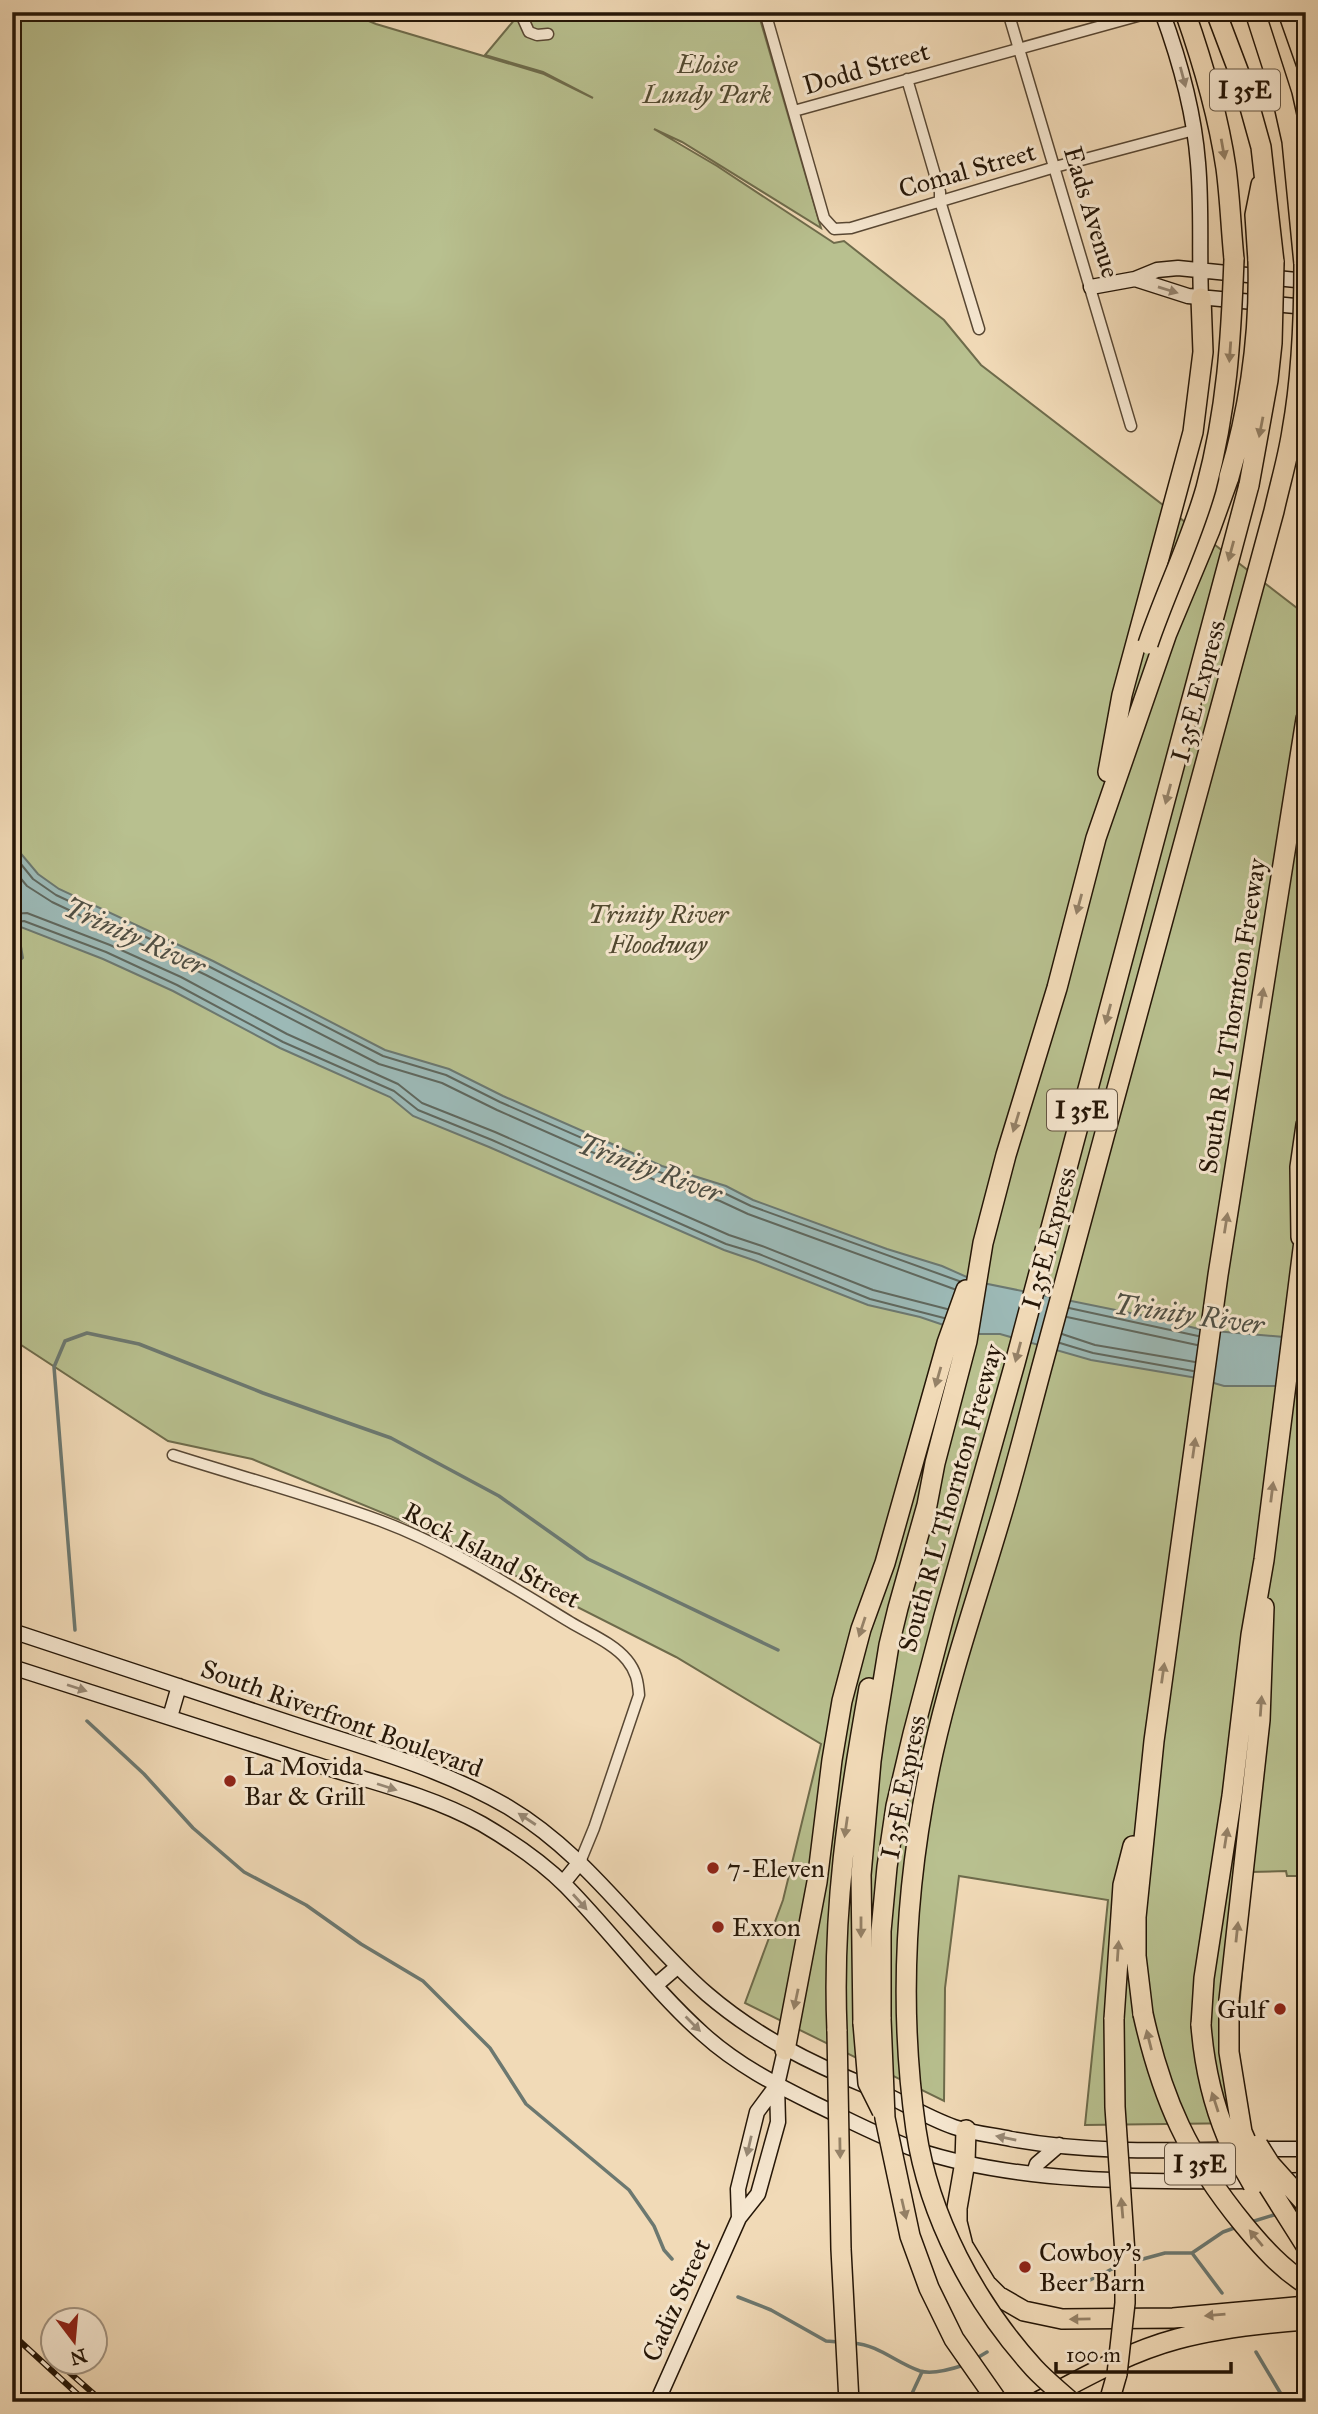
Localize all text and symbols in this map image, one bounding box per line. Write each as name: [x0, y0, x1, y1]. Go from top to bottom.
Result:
street label: Dodd Street: [799, 35, 933, 101]
park label: Eloise Lundy Park: [642, 48, 772, 110]
one-way arrow: [1178, 66, 1189, 88]
road number: I 35E: [1210, 70, 1280, 110]
street label: Comal Street: [895, 135, 1039, 205]
one-way arrow: [1218, 138, 1229, 160]
street label: Eads Avenue: [1057, 142, 1127, 282]
one-way arrow: [1158, 286, 1179, 296]
one-way arrow: [1224, 341, 1235, 363]
one-way arrow: [1255, 416, 1266, 438]
one-way arrow: [1225, 540, 1236, 562]
street label: I 35E Express: [1164, 616, 1232, 766]
one-way arrow: [1162, 784, 1172, 805]
street label: South R L Thornton Freeway: [1191, 855, 1273, 1176]
water label: Trinity River: [58, 890, 212, 984]
one-way arrow: [1073, 893, 1084, 915]
park label: Trinity River Floodway: [588, 898, 729, 960]
one-way arrow: [1257, 987, 1268, 1009]
one-way arrow: [1102, 1003, 1113, 1025]
road number: I 35E: [1047, 1090, 1117, 1130]
one-way arrow: [1011, 1112, 1021, 1133]
water label: Trinity River: [573, 1126, 728, 1211]
street label: I 35E Express: [1015, 1163, 1083, 1313]
one-way arrow: [1221, 1212, 1232, 1234]
water label: Trinity River: [1111, 1287, 1268, 1343]
street label: South R L Thornton Freeway: [891, 1340, 1010, 1656]
one-way arrow: [1012, 1341, 1023, 1363]
one-way arrow: [932, 1367, 942, 1388]
one-way arrow: [1189, 1437, 1200, 1459]
one-way arrow: [1267, 1481, 1278, 1503]
street label: Rock Island Street: [398, 1495, 586, 1615]
one-way arrow: [856, 1617, 867, 1638]
street label: South Riverfront Boulevard: [197, 1652, 487, 1784]
one-way arrow: [1158, 1662, 1169, 1684]
one-way arrow: [67, 1683, 88, 1694]
one-way arrow: [1255, 1694, 1266, 1716]
street label: I 35E Express: [873, 1712, 933, 1862]
place label: La Movida Bar & Grill: [244, 1750, 365, 1812]
marker: La Movida Bar & Grill: [222, 1773, 238, 1789]
one-way arrow: [377, 1782, 398, 1793]
one-way arrow: [517, 1813, 536, 1826]
one-way arrow: [840, 1816, 851, 1838]
one-way arrow: [1221, 1826, 1232, 1848]
place label: 7-Eleven: [727, 1852, 825, 1884]
marker: 7-Eleven: [705, 1860, 721, 1876]
one-way arrow: [572, 1893, 588, 1911]
place label: Exxon: [732, 1911, 801, 1943]
one-way arrow: [855, 1916, 866, 1938]
marker: Exxon: [710, 1919, 726, 1935]
one-way arrow: [1231, 1921, 1242, 1943]
one-way arrow: [1113, 1940, 1124, 1962]
one-way arrow: [790, 1988, 801, 2010]
place label: Gulf: [1217, 1993, 1270, 2025]
marker: Gulf: [1272, 2001, 1288, 2017]
one-way arrow: [684, 2015, 700, 2032]
one-way arrow: [1143, 2029, 1154, 2051]
one-way arrow: [1210, 2092, 1220, 2113]
one-way arrow: [995, 2132, 1017, 2143]
one-way arrow: [743, 2135, 754, 2157]
one-way arrow: [835, 2137, 846, 2159]
road number: I 35E: [1165, 2144, 1235, 2185]
one-way arrow: [1116, 2197, 1127, 2219]
one-way arrow: [898, 2198, 909, 2220]
one-way arrow: [1249, 2230, 1264, 2247]
street label: Cadiz Street: [635, 2234, 717, 2366]
place label: Cowboy's Beer Barn: [1039, 2236, 1145, 2298]
marker: Cowboy's Beer Barn: [1017, 2259, 1033, 2275]
north arrow: [38, 2306, 108, 2376]
one-way arrow: [1204, 2310, 1226, 2321]
one-way arrow: [1069, 2313, 1091, 2325]
scale bar: [1056, 2330, 1230, 2374]
text: 100 m: [1066, 2342, 1121, 2368]
text: N: [68, 2344, 89, 2370]

